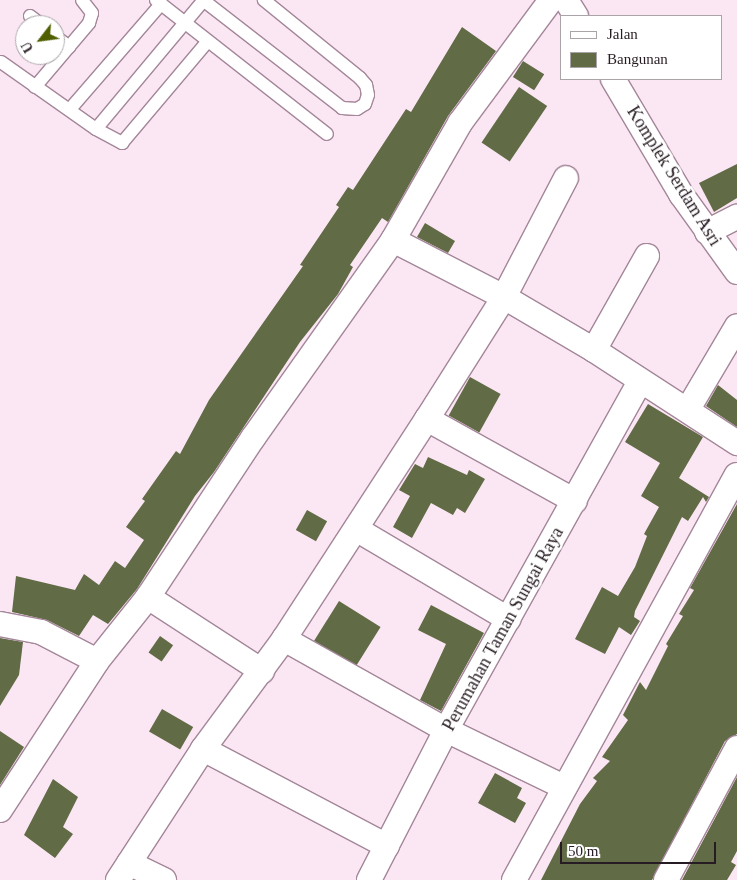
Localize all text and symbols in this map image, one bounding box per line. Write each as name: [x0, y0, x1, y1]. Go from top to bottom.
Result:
north arrow: [15, 15, 65, 65]
legend: [560, 15, 722, 80]
text: Jalan: [607, 26, 638, 42]
text: U: [18, 39, 36, 55]
text: Bangunan: [607, 51, 668, 67]
street label: Komplek Serdam Asri: [622, 102, 726, 250]
street label: Perumahan Taman Sungai Raya: [438, 523, 568, 735]
scale bar: [562, 832, 718, 864]
text: 50 m: [568, 843, 598, 859]

